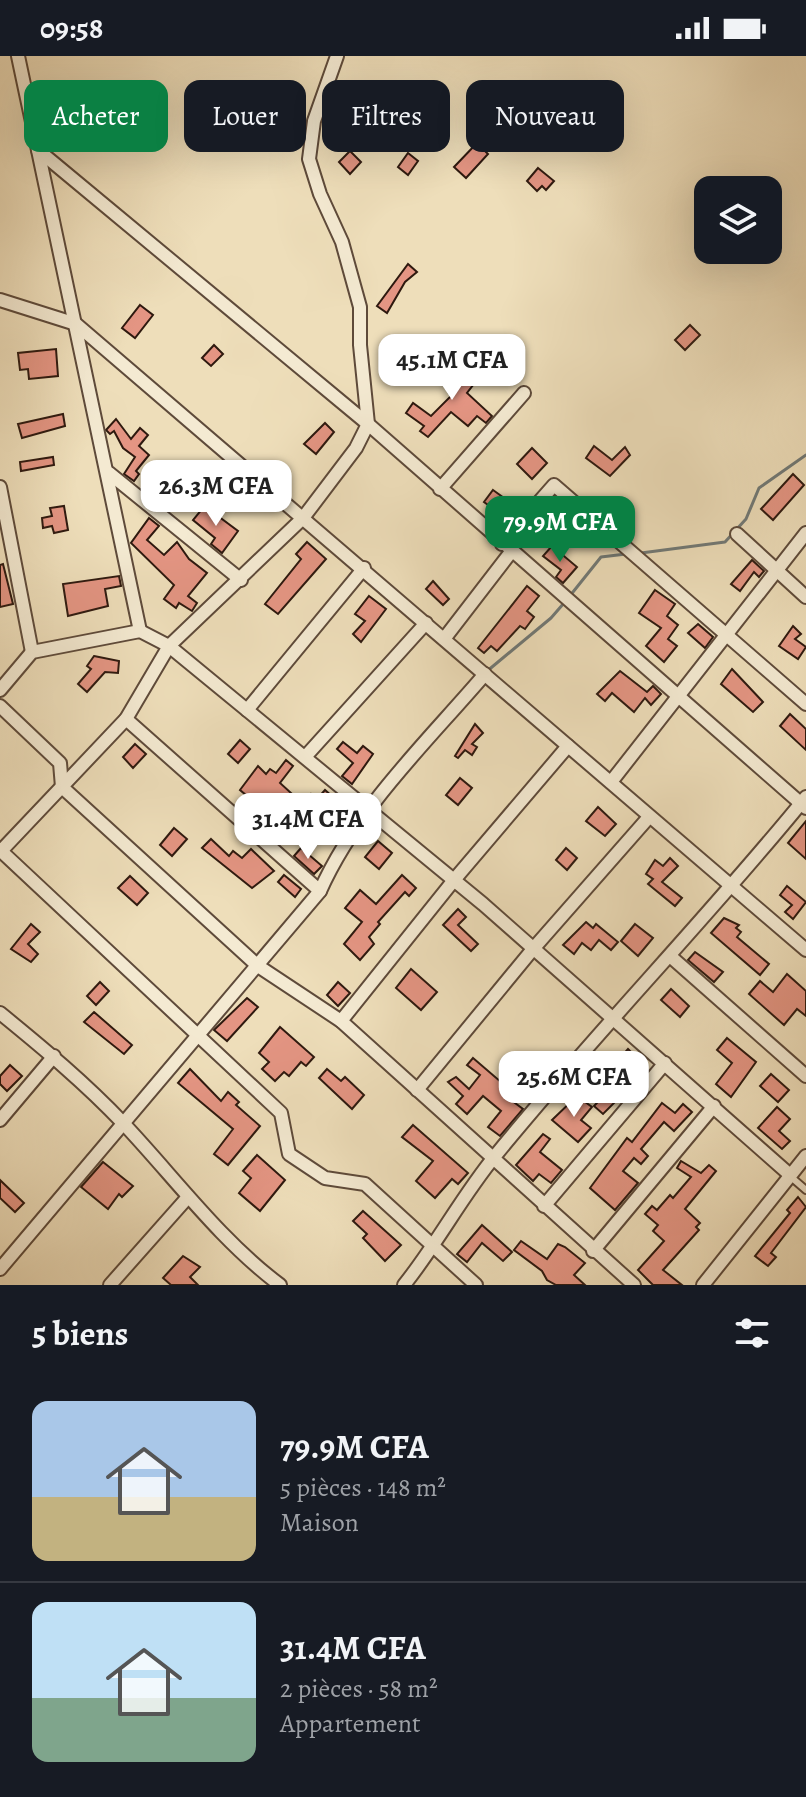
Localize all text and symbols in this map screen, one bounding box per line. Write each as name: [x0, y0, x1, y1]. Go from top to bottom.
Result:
text: 09:58: [40, 8, 103, 48]
chip: Acheter: [24, 80, 168, 152]
chip: Louer: [184, 80, 306, 152]
chip: Filtres: [322, 80, 450, 152]
chip: Nouveau: [466, 80, 624, 152]
map controls: [694, 176, 782, 264]
button: layers: [694, 176, 782, 264]
pin: 45.1M CFA: [360, 334, 544, 402]
text: 45.1M CFA: [396, 342, 508, 377]
pin: 26.3M CFA: [124, 460, 308, 528]
text: 26.3M CFA: [159, 468, 273, 503]
pin: 79.9M CFA: [468, 496, 652, 564]
text: 79.9M CFA: [503, 504, 617, 539]
pin: 31.4M CFA: [216, 793, 400, 861]
text: 31.4M CFA: [252, 801, 364, 836]
pin: 25.6M CFA: [482, 1051, 666, 1119]
text: 25.6M CFA: [517, 1059, 631, 1094]
text: 5 biens: [32, 1310, 129, 1357]
icon: filters: [730, 1311, 774, 1355]
text: 79.9M CFA: [280, 1423, 429, 1470]
icon: home: [96, 1433, 192, 1529]
text: 5 pièces · 148 m²: [280, 1470, 446, 1505]
text: Maison: [280, 1505, 359, 1540]
text: 31.4M CFA: [280, 1624, 426, 1671]
icon: home: [96, 1634, 192, 1730]
text: 2 pièces · 58 m²: [280, 1671, 438, 1706]
text: Appartement: [280, 1706, 421, 1741]

